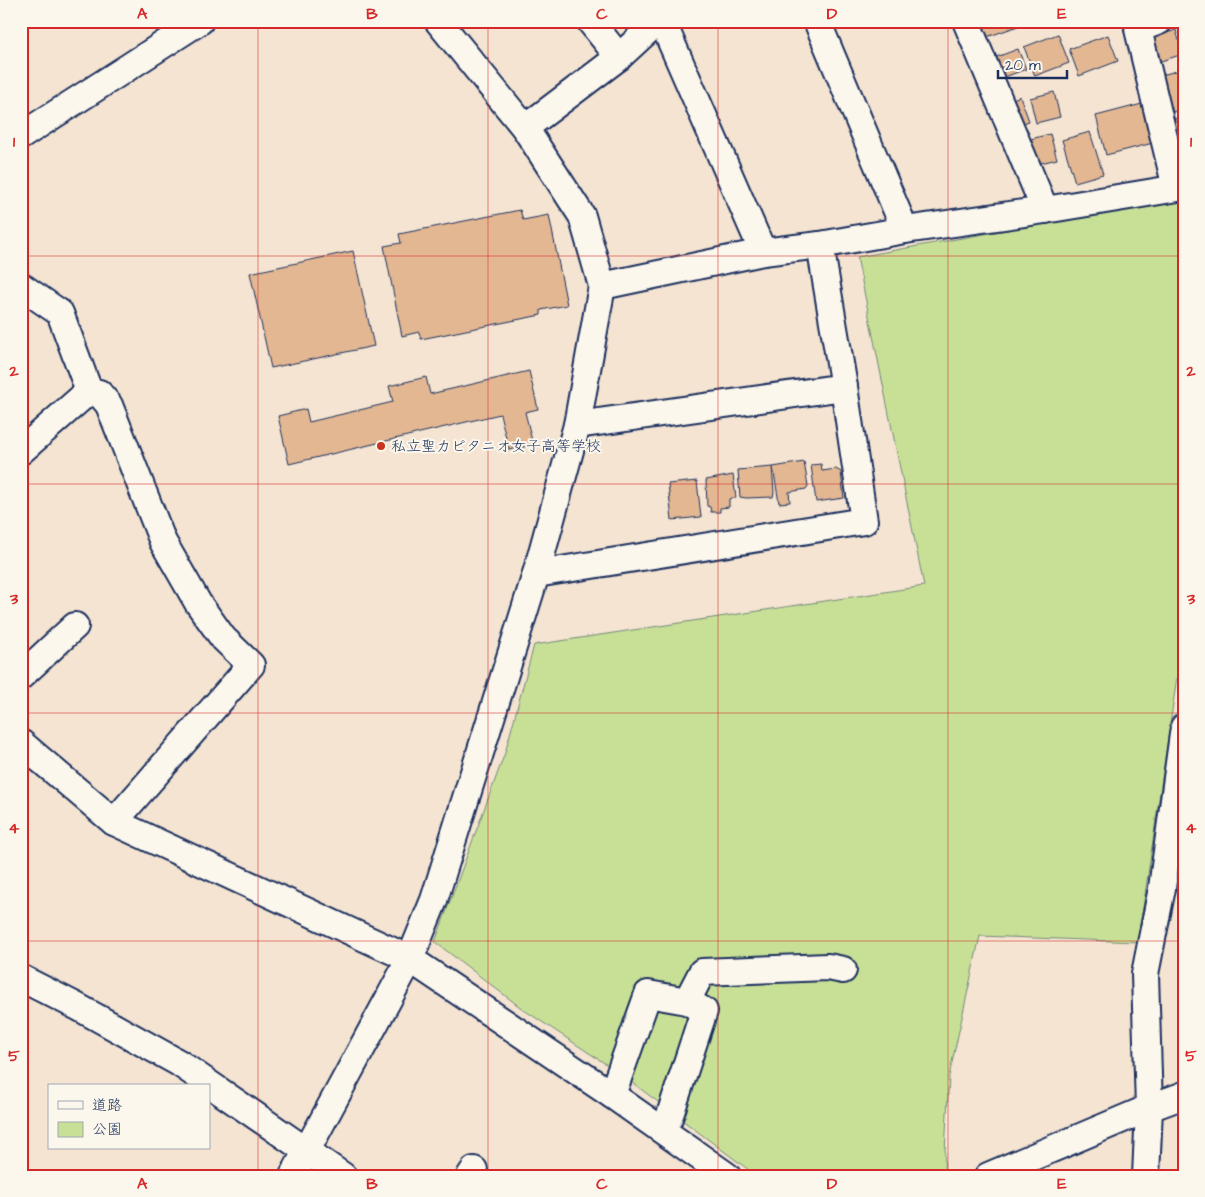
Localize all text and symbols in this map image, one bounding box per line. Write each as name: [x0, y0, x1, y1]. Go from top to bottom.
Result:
text: A: [137, 3, 148, 25]
text: B: [366, 3, 378, 25]
text: C: [596, 3, 608, 25]
text: D: [827, 3, 838, 25]
text: E: [1057, 3, 1067, 25]
scale bar: [998, 48, 1066, 80]
text: 20 m: [1005, 55, 1041, 76]
text: 1: [13, 131, 16, 153]
text: 1: [1190, 131, 1193, 153]
text: 2: [8, 360, 19, 382]
text: 2: [1185, 360, 1196, 382]
place label: 私立聖カピタニオ女子高等学校: [391, 436, 601, 457]
marker: 私立聖カピタニオ女子高等学校: [375, 440, 387, 452]
text: 3: [9, 588, 19, 610]
text: 3: [1186, 588, 1196, 610]
text: 4: [9, 817, 20, 839]
text: 4: [1186, 817, 1197, 839]
text: 5: [8, 1045, 20, 1067]
text: 5: [1185, 1045, 1197, 1067]
legend: [48, 1084, 210, 1150]
text: 道路: [92, 1095, 122, 1116]
text: 公園: [92, 1119, 122, 1140]
text: A: [137, 1173, 148, 1195]
text: B: [366, 1173, 378, 1195]
text: C: [596, 1173, 608, 1195]
text: D: [827, 1173, 838, 1195]
text: E: [1057, 1173, 1067, 1195]

